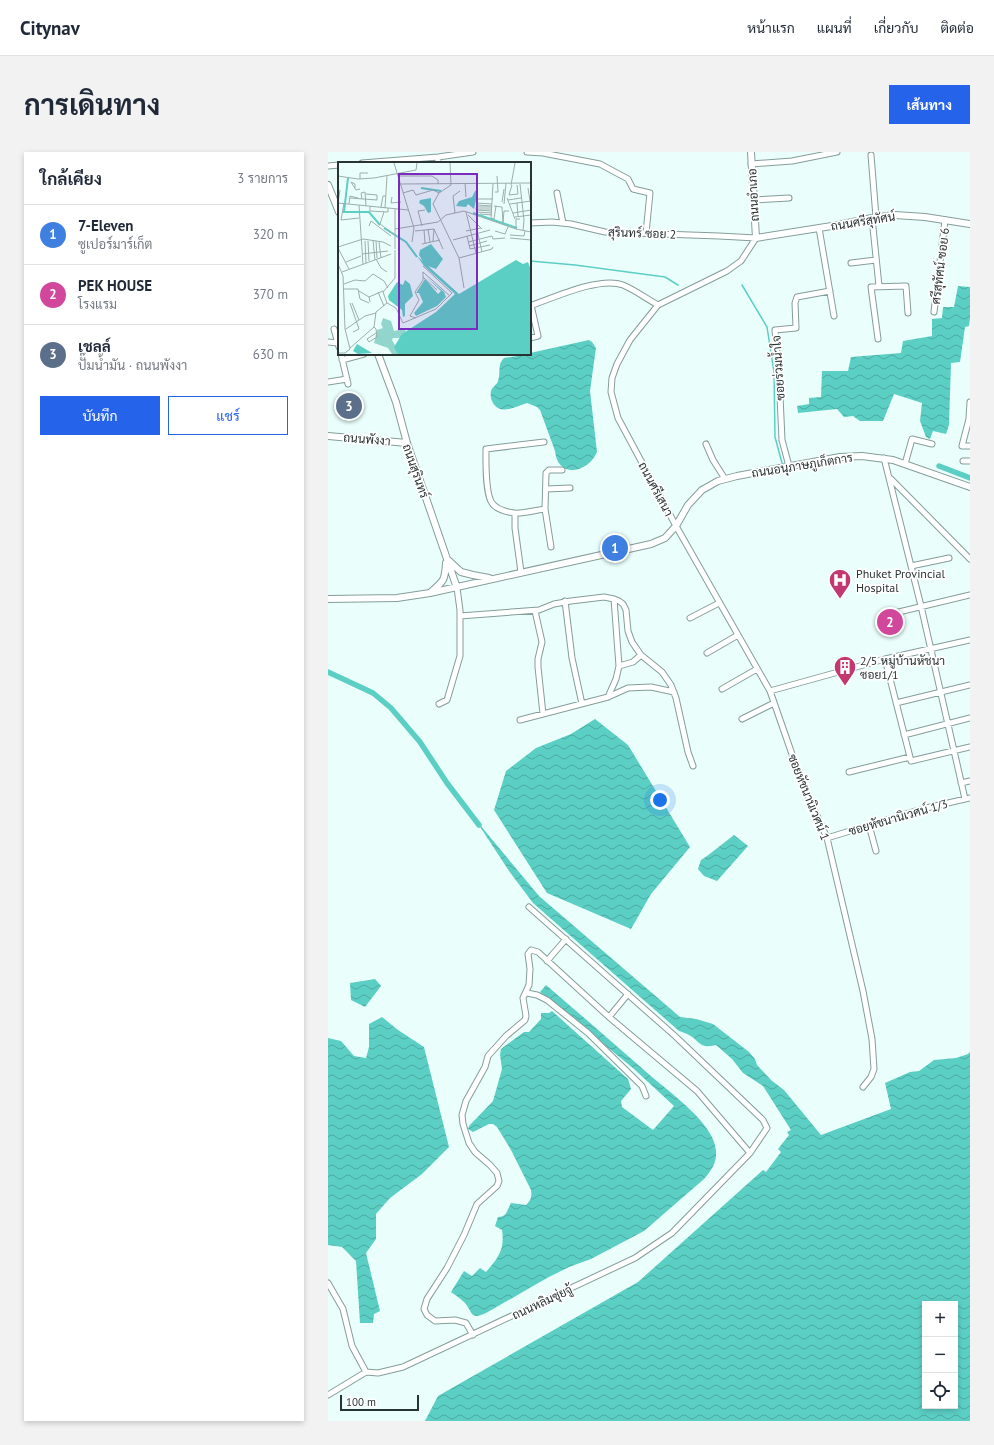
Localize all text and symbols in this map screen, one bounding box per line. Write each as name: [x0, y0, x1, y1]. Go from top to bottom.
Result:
text: Citynav: [20, 16, 80, 40]
text: หน้าแรก: [747, 19, 795, 37]
text: แผนที่: [817, 19, 852, 37]
text: เกี่ยวกับ: [874, 19, 918, 37]
text: ติดต่อ: [940, 19, 974, 37]
button: เส้นทาง: [889, 85, 970, 124]
text: การเดินทาง: [24, 86, 160, 123]
inset map: [338, 162, 531, 355]
text: ใกล้เคียง: [40, 168, 102, 190]
street label: ถนนอำเภอ: [744, 168, 762, 222]
text: 3 รายการ: [237, 170, 288, 187]
street label: ถนนศรีสุทัศน์: [830, 208, 897, 235]
text: 7-Eleven: [78, 216, 133, 235]
street label: สุรินทร์ ซอย 2: [608, 224, 676, 244]
text: 1: [49, 226, 57, 243]
text: 320 m: [253, 226, 288, 243]
street label: ศรีสุทัศน์ ซอย 6: [928, 227, 954, 305]
text: ซูเปอร์มาร์เก็ต: [78, 236, 152, 253]
text: PEK HOUSE: [78, 276, 152, 295]
text: 2: [49, 286, 57, 303]
text: 370 m: [253, 286, 288, 303]
text: โรงแรม: [78, 296, 117, 313]
street label: ซอยร่วมน้ำใจ: [765, 335, 788, 401]
text: เชลล์: [78, 337, 111, 356]
text: 3: [49, 346, 57, 363]
text: 630 m: [253, 346, 288, 363]
text: ปั๊มน้ำมัน · ถนนพังงา: [78, 357, 187, 374]
pin: 3: [336, 391, 362, 421]
button: บันทึก: [40, 396, 160, 435]
button: แชร์: [168, 396, 288, 435]
street label: ถนนพังงา: [343, 429, 391, 449]
street label: ถนนสุรินทร์: [398, 442, 432, 501]
street label: ถนนอนุภาษภูเก็ตการ: [750, 449, 854, 482]
street label: ถนนศรีเสนา: [635, 459, 677, 519]
pin: 1: [602, 533, 628, 563]
place label: Phuket Provincial Hospital: [856, 566, 946, 595]
hospital icon: Phuket Provincial Hospital: [827, 567, 853, 600]
pin: 2: [877, 607, 903, 637]
place label: 2/5 หมู่บ้านหัชนา ซอย1/1: [860, 653, 945, 682]
building icon: 2/5 หมู่บ้านหัชนา ซอย1/1: [832, 654, 858, 687]
street label: ซอยหัชนานิเวศน์ 1: [785, 752, 833, 842]
your location: [650, 790, 670, 810]
street label: ซอยหัชนานิเวศน์ 1/3: [847, 796, 949, 838]
street label: ถนนหลิมซุ่ยจู้: [509, 1281, 576, 1324]
map controls: [922, 1301, 958, 1409]
button: +: [922, 1301, 958, 1337]
button: −: [922, 1337, 958, 1373]
button: locate: [922, 1373, 958, 1409]
scale bar: [340, 1393, 419, 1412]
text: 100 m: [346, 1395, 376, 1409]

